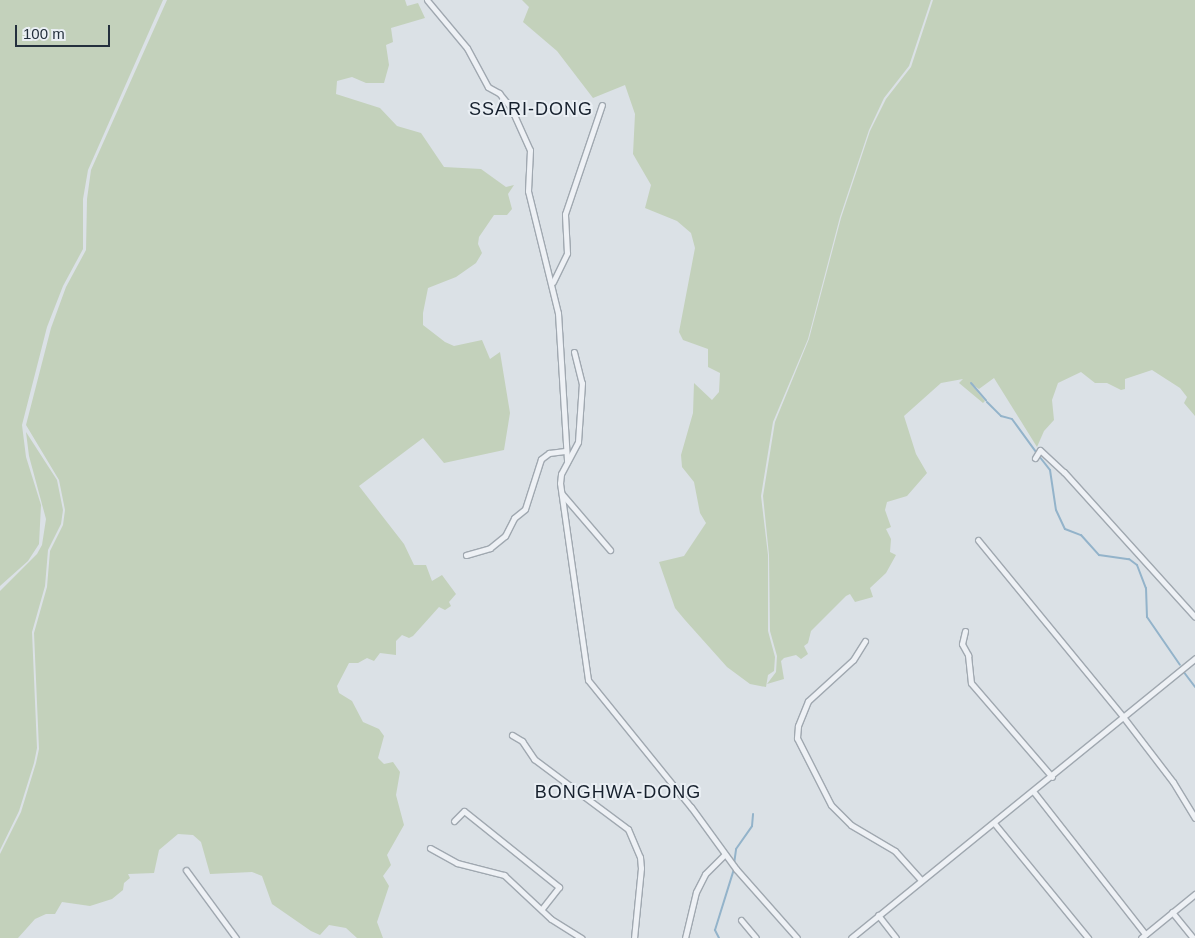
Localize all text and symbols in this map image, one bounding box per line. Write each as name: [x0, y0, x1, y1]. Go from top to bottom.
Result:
scale bar: [18, 15, 112, 47]
text: 100 m: [23, 25, 65, 42]
district label: SSARI-DONG: [468, 98, 594, 120]
district label: BONGHWA-DONG: [533, 781, 703, 803]

